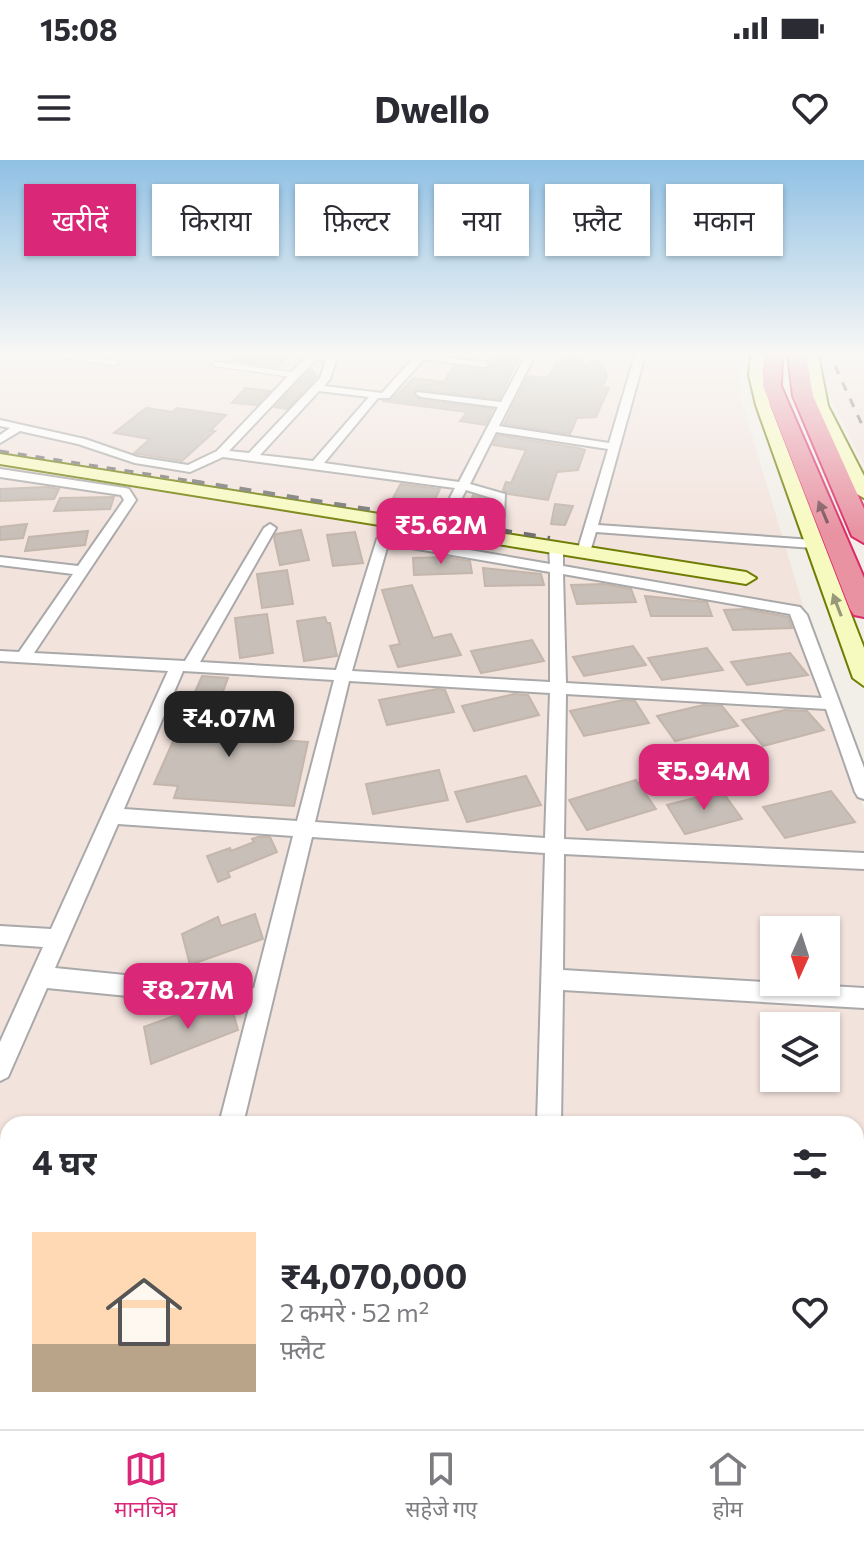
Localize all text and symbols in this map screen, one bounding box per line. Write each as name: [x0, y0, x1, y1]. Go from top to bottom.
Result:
text: 15:08: [40, 10, 118, 47]
icon: menu: [32, 86, 76, 130]
text: Dwello: [374, 86, 490, 130]
icon: heart: [788, 86, 832, 130]
chip: खरीदें: [24, 184, 136, 256]
chip: किराया: [152, 184, 279, 256]
chip: फ़िल्टर: [295, 184, 418, 256]
chip: नया: [434, 184, 529, 256]
chip: फ़्लैट: [545, 184, 650, 256]
chip: मकान: [666, 184, 783, 256]
pin: ₹5.62M: [376, 498, 506, 566]
one-way arrow: [817, 500, 830, 524]
text: ₹5.62M: [395, 508, 487, 539]
one-way arrow: [830, 593, 842, 617]
pin: ₹4.07M: [164, 691, 294, 759]
text: ₹4.07M: [182, 701, 276, 732]
pin: ₹5.94M: [639, 744, 769, 812]
text: ₹5.94M: [657, 754, 751, 785]
north arrow: [760, 916, 840, 996]
map controls: [760, 916, 840, 1092]
pin: ₹8.27M: [123, 963, 253, 1031]
text: ₹8.27M: [142, 973, 234, 1004]
button: layers: [760, 1012, 840, 1092]
text: 4 घर: [32, 1140, 96, 1182]
icon: filters: [788, 1142, 832, 1186]
text: ₹4,070,000: [280, 1254, 467, 1296]
icon: home: [96, 1264, 192, 1360]
icon: heart: [788, 1290, 832, 1334]
text: 2 कमरे · 52 m²: [280, 1296, 429, 1327]
text: फ़्लैट: [280, 1333, 325, 1364]
tab: मानचित्र: [114, 1447, 177, 1526]
tab: सहेजे गए: [406, 1447, 477, 1526]
tab: होम: [706, 1447, 750, 1526]

